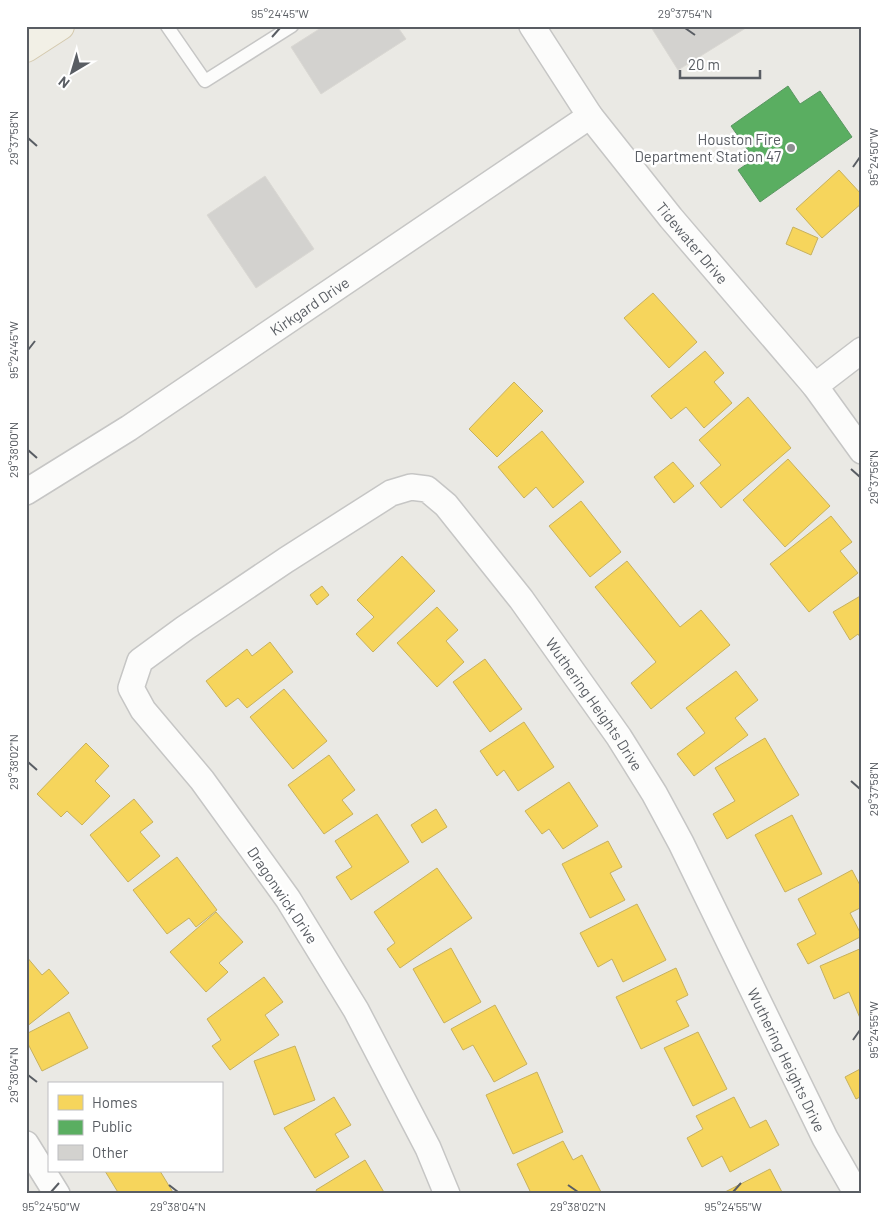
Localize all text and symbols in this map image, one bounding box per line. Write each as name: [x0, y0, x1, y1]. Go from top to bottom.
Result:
text: 95°24'45"W: [251, 6, 309, 20]
text: 29°37'54"N: [658, 6, 712, 20]
north arrow: [48, 48, 98, 98]
scale bar: [680, 48, 760, 80]
text: 20 m: [688, 55, 720, 73]
text: N: [55, 73, 73, 92]
text: 29°37'58"N: [6, 111, 20, 165]
text: 95°24'50"W: [866, 128, 880, 186]
place label: Houston Fire Department Station 47: [635, 130, 781, 165]
marker: Houston Fire Department Station 47: [785, 142, 797, 154]
street label: Tidewater Drive: [653, 198, 732, 287]
street label: Kirkgard Drive: [266, 273, 352, 339]
text: 95°24'45"W: [6, 321, 20, 379]
text: 29°38'00"N: [6, 422, 20, 478]
text: 29°37'56"N: [866, 450, 880, 504]
street label: Wuthering Heights Drive: [542, 634, 647, 774]
text: 29°38'02"N: [6, 734, 20, 790]
text: 29°37'58"N: [866, 762, 880, 816]
street label: Dragonwick Drive: [244, 843, 322, 947]
street label: Wuthering Heights Drive: [744, 985, 830, 1135]
text: 95°24'55"W: [866, 1001, 880, 1059]
text: 29°38'04"N: [6, 1047, 20, 1103]
legend: [48, 1082, 222, 1172]
text: Homes: [92, 1093, 137, 1111]
text: Public: [92, 1117, 132, 1135]
text: Other: [92, 1143, 129, 1161]
text: 95°24'50"W: [22, 1199, 80, 1213]
text: 29°38'04"N: [150, 1199, 206, 1213]
text: 29°38'02"N: [550, 1199, 606, 1213]
text: 95°24'55"W: [704, 1199, 762, 1213]

